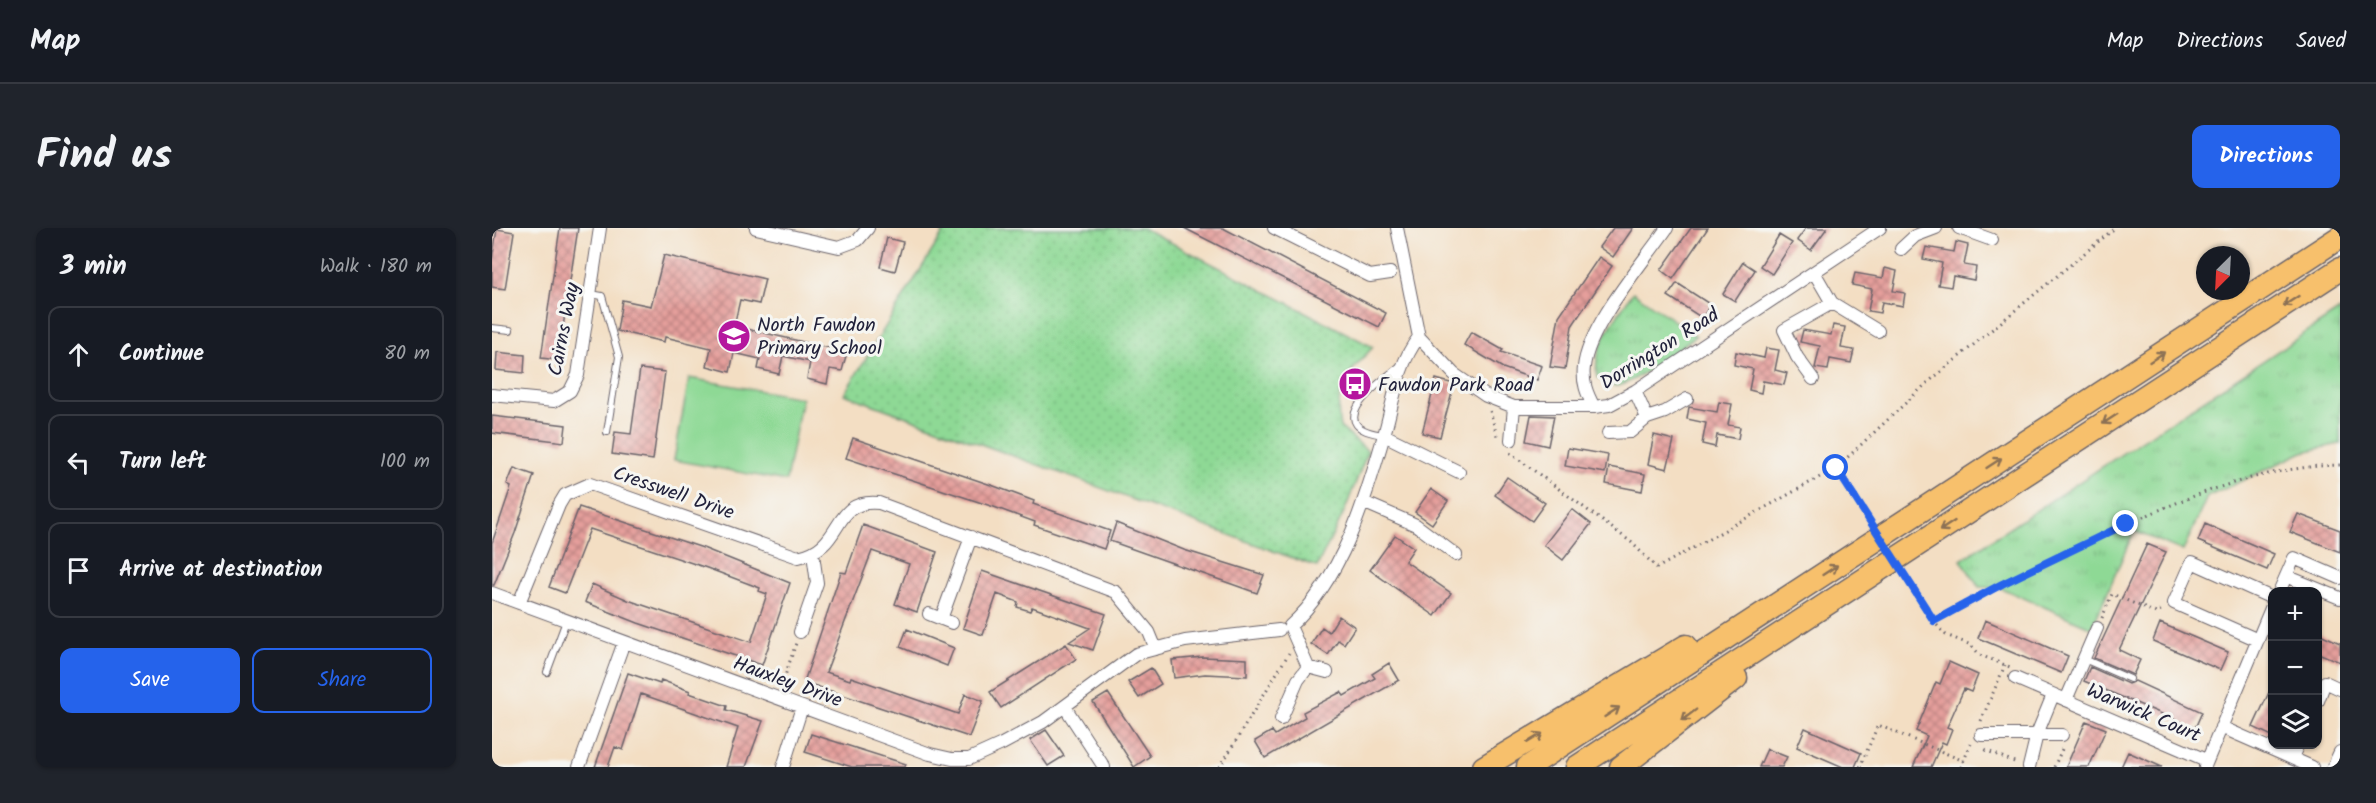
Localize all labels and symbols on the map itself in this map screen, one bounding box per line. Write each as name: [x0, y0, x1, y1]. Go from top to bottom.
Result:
north arrow: [2196, 246, 2250, 300]
street label: Cairns Way: [540, 279, 590, 379]
one-way arrow: [2283, 295, 2300, 307]
street label: Dorrington Road: [1594, 300, 1727, 399]
place label: North Fawdon Primary School: [757, 310, 882, 365]
school or university icon: North Fawdon Primary School: [716, 318, 752, 354]
one-way arrow: [2148, 350, 2165, 362]
bus stop icon: Fawdon Park Road: [1337, 366, 1373, 402]
place label: Fawdon Park Road: [1378, 370, 1534, 402]
one-way arrow: [2102, 413, 2119, 425]
route start: [1822, 454, 1848, 480]
one-way arrow: [1985, 457, 2002, 469]
street label: Cresswell Drive: [608, 458, 738, 530]
route end: [2112, 510, 2138, 536]
one-way arrow: [1939, 520, 1956, 532]
one-way arrow: [1822, 564, 1838, 576]
street label: Hauxley Drive: [728, 648, 846, 717]
street label: Warwick Court: [2081, 675, 2205, 752]
one-way arrow: [1603, 706, 1620, 718]
one-way arrow: [1681, 709, 1697, 722]
one-way arrow: [1526, 731, 1543, 743]

